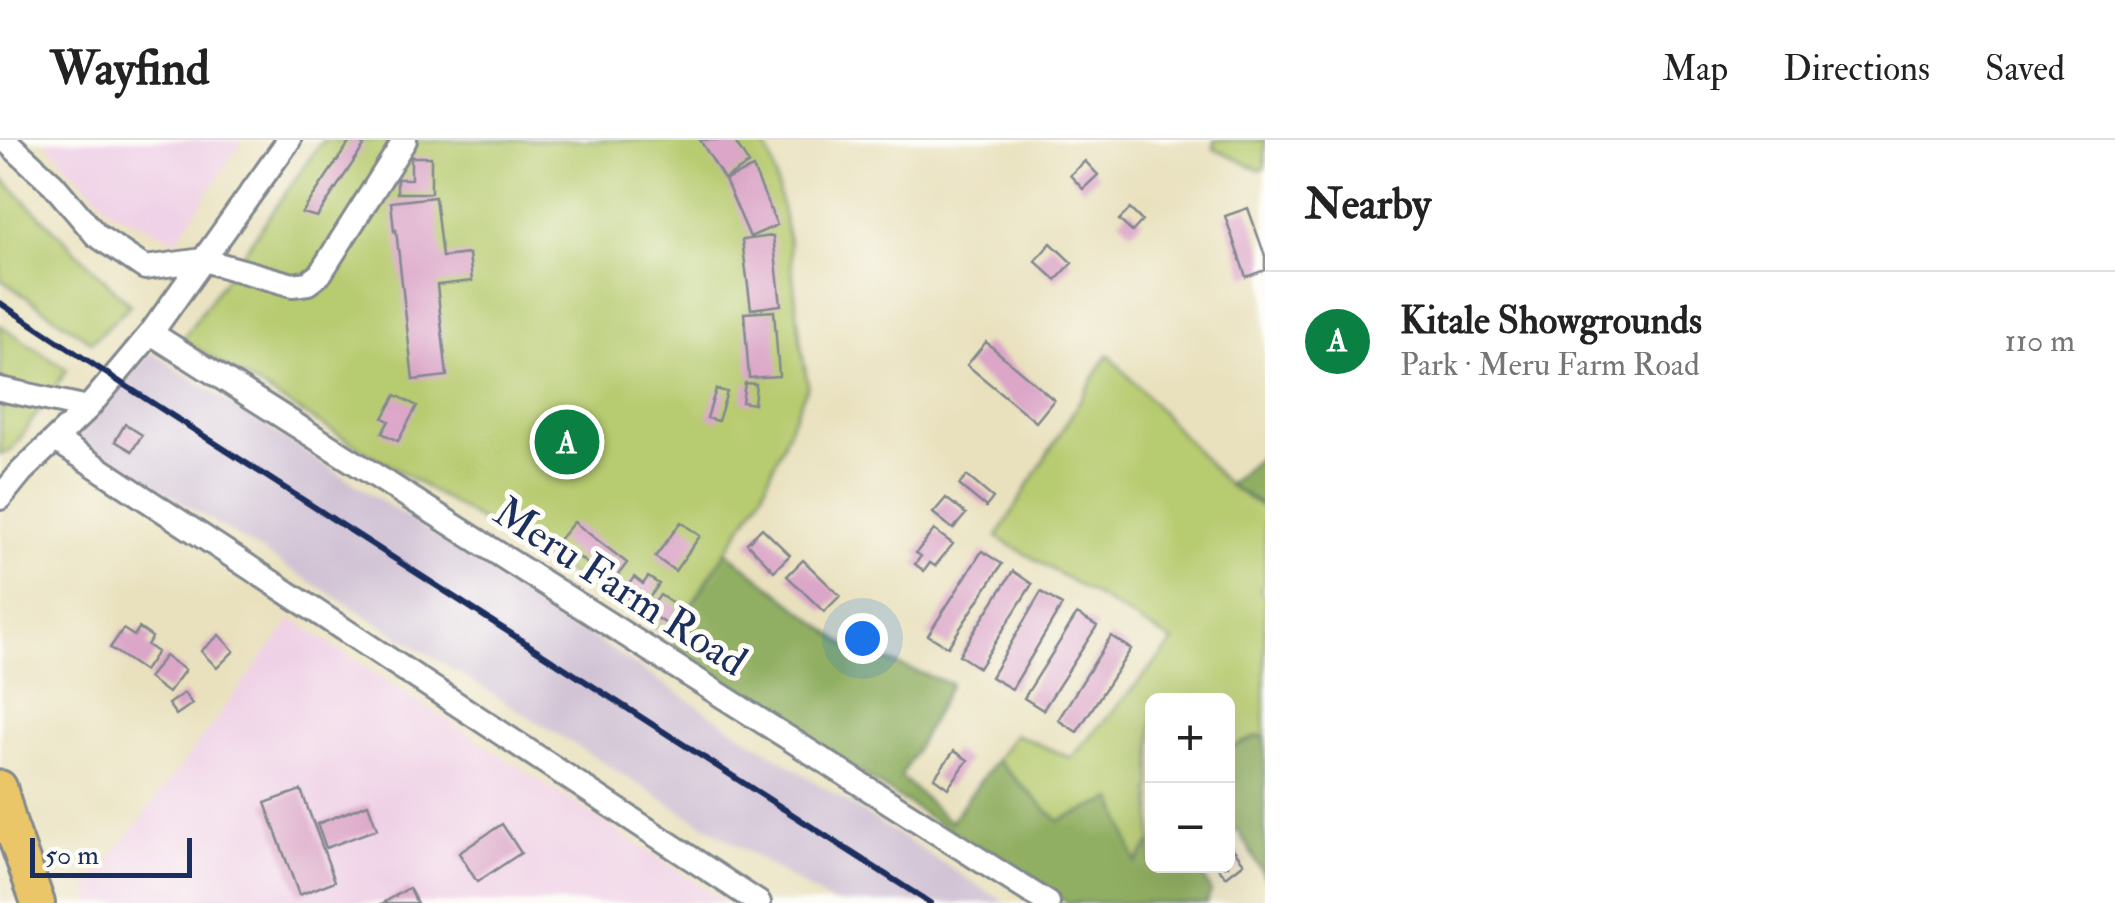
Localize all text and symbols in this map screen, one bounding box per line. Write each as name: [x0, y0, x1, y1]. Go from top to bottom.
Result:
text: Wayfind: [50, 39, 210, 99]
text: Map: [1662, 47, 1728, 91]
text: Directions: [1783, 47, 1930, 91]
text: Saved: [1985, 47, 2065, 91]
text: Nearby: [1305, 179, 1431, 231]
text: Kitale Showgrounds: [1400, 297, 1702, 345]
text: A: [1327, 321, 1348, 361]
text: 110 m: [2004, 321, 2075, 361]
text: Park · Meru Farm Road: [1400, 345, 1700, 385]
pin: A: [534, 404, 600, 480]
street label: Meru Farm Road: [484, 486, 756, 688]
your location: [837, 613, 888, 664]
map controls: [1145, 693, 1235, 873]
button: +: [1145, 693, 1235, 783]
button: −: [1145, 783, 1235, 873]
scale bar: [30, 833, 192, 878]
text: 50 m: [45, 838, 99, 873]

